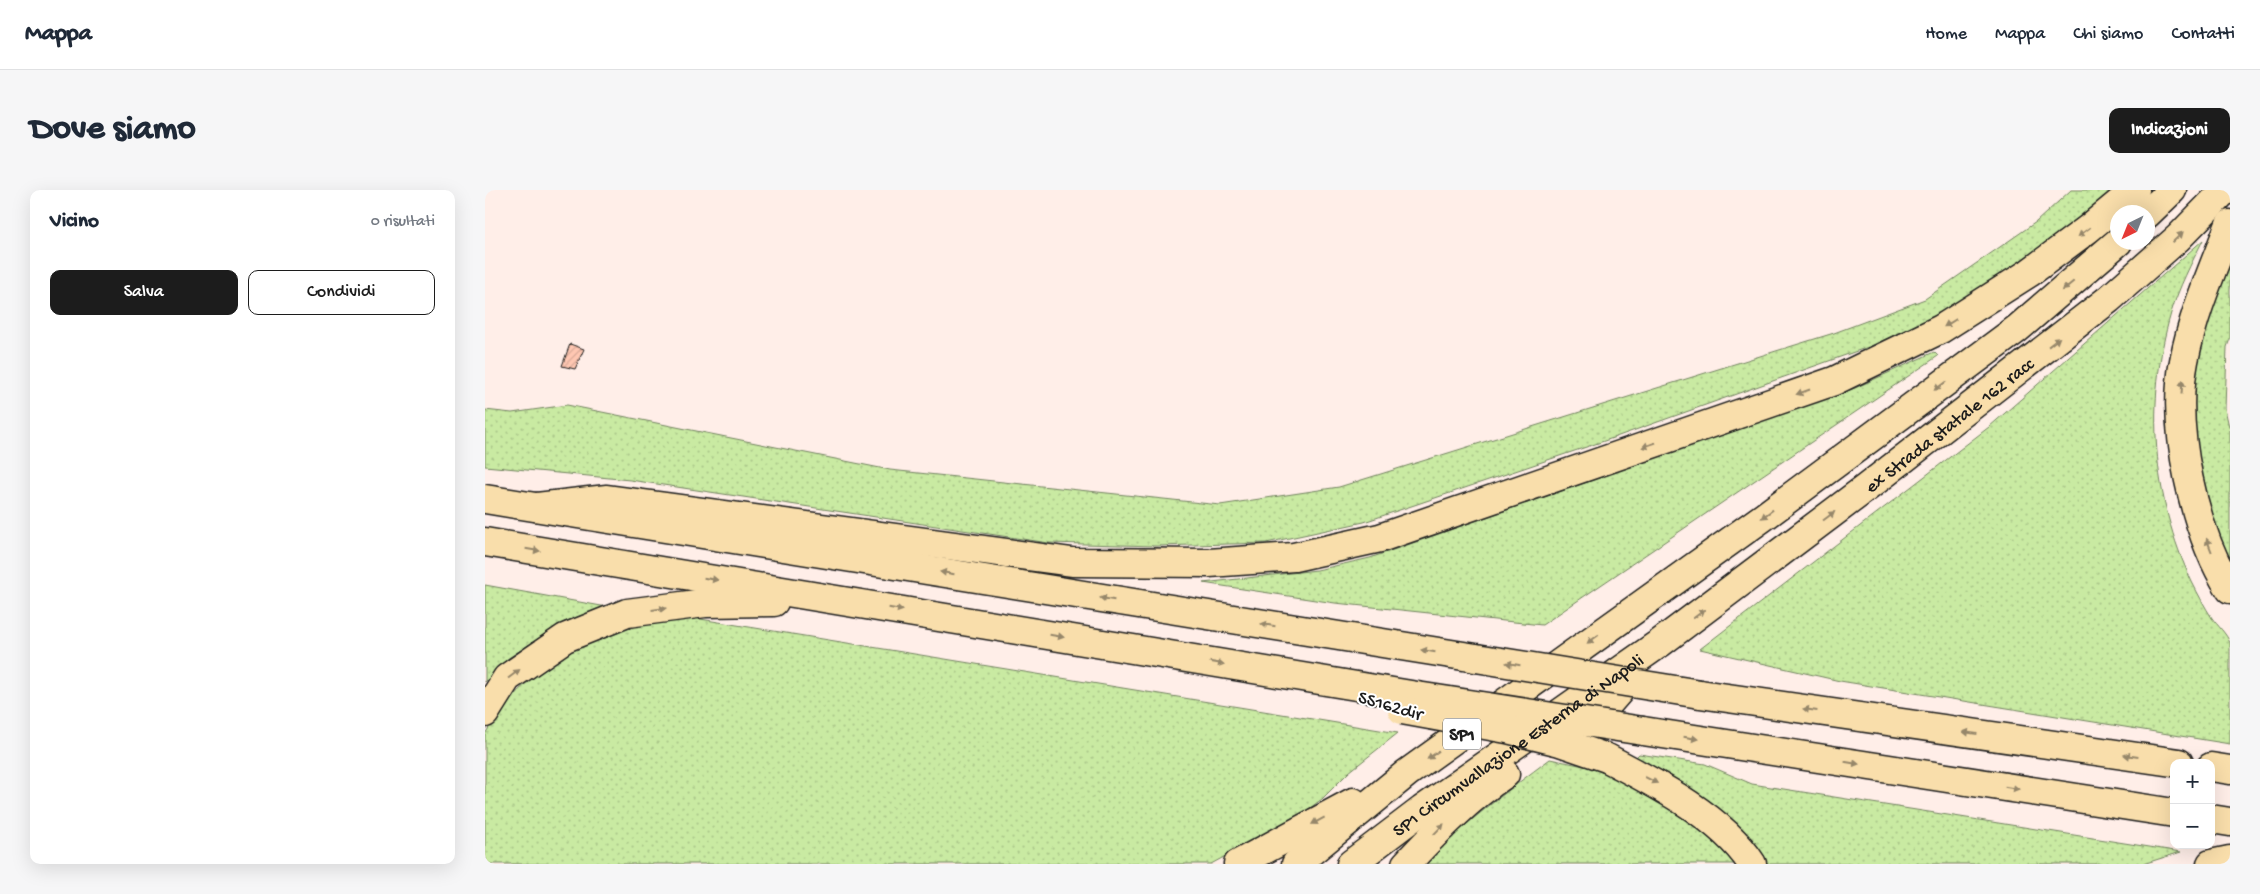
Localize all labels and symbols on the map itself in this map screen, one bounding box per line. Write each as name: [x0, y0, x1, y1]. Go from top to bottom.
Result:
north arrow: [2110, 205, 2155, 250]
one-way arrow: [2078, 227, 2091, 238]
one-way arrow: [2172, 231, 2184, 243]
one-way arrow: [2062, 280, 2074, 291]
one-way arrow: [1943, 319, 1956, 328]
one-way arrow: [2047, 336, 2060, 347]
street label: ex Strada statale 162 racc: [1861, 354, 2040, 500]
one-way arrow: [2178, 378, 2186, 394]
one-way arrow: [1933, 381, 1947, 391]
one-way arrow: [1795, 389, 1810, 396]
one-way arrow: [1641, 441, 1656, 449]
one-way arrow: [1760, 509, 1774, 519]
one-way arrow: [1822, 511, 1835, 522]
one-way arrow: [2205, 537, 2213, 552]
one-way arrow: [525, 547, 541, 555]
one-way arrow: [939, 569, 955, 577]
one-way arrow: [703, 575, 719, 583]
one-way arrow: [1099, 595, 1115, 603]
one-way arrow: [652, 605, 668, 613]
one-way arrow: [889, 606, 905, 614]
one-way arrow: [1692, 609, 1706, 619]
one-way arrow: [1259, 620, 1275, 628]
one-way arrow: [1049, 632, 1065, 640]
one-way arrow: [1586, 634, 1600, 644]
one-way arrow: [1420, 646, 1436, 654]
street label: SP1 Circumvallazione Esterna di Napoli: [1389, 650, 1649, 843]
one-way arrow: [1209, 659, 1225, 667]
one-way arrow: [1505, 660, 1521, 668]
one-way arrow: [507, 669, 520, 680]
street label: SS162dir: [1355, 687, 1427, 728]
one-way arrow: [1801, 705, 1817, 713]
road number: SP1: [1443, 718, 1481, 750]
one-way arrow: [1962, 729, 1978, 737]
one-way arrow: [1683, 735, 1699, 743]
one-way arrow: [1426, 750, 1440, 760]
one-way arrow: [2123, 752, 2139, 760]
one-way arrow: [1844, 759, 1860, 767]
one-way arrow: [1643, 776, 1658, 784]
one-way arrow: [2005, 784, 2021, 792]
one-way arrow: [1311, 817, 1325, 825]
one-way arrow: [1433, 823, 1445, 835]

